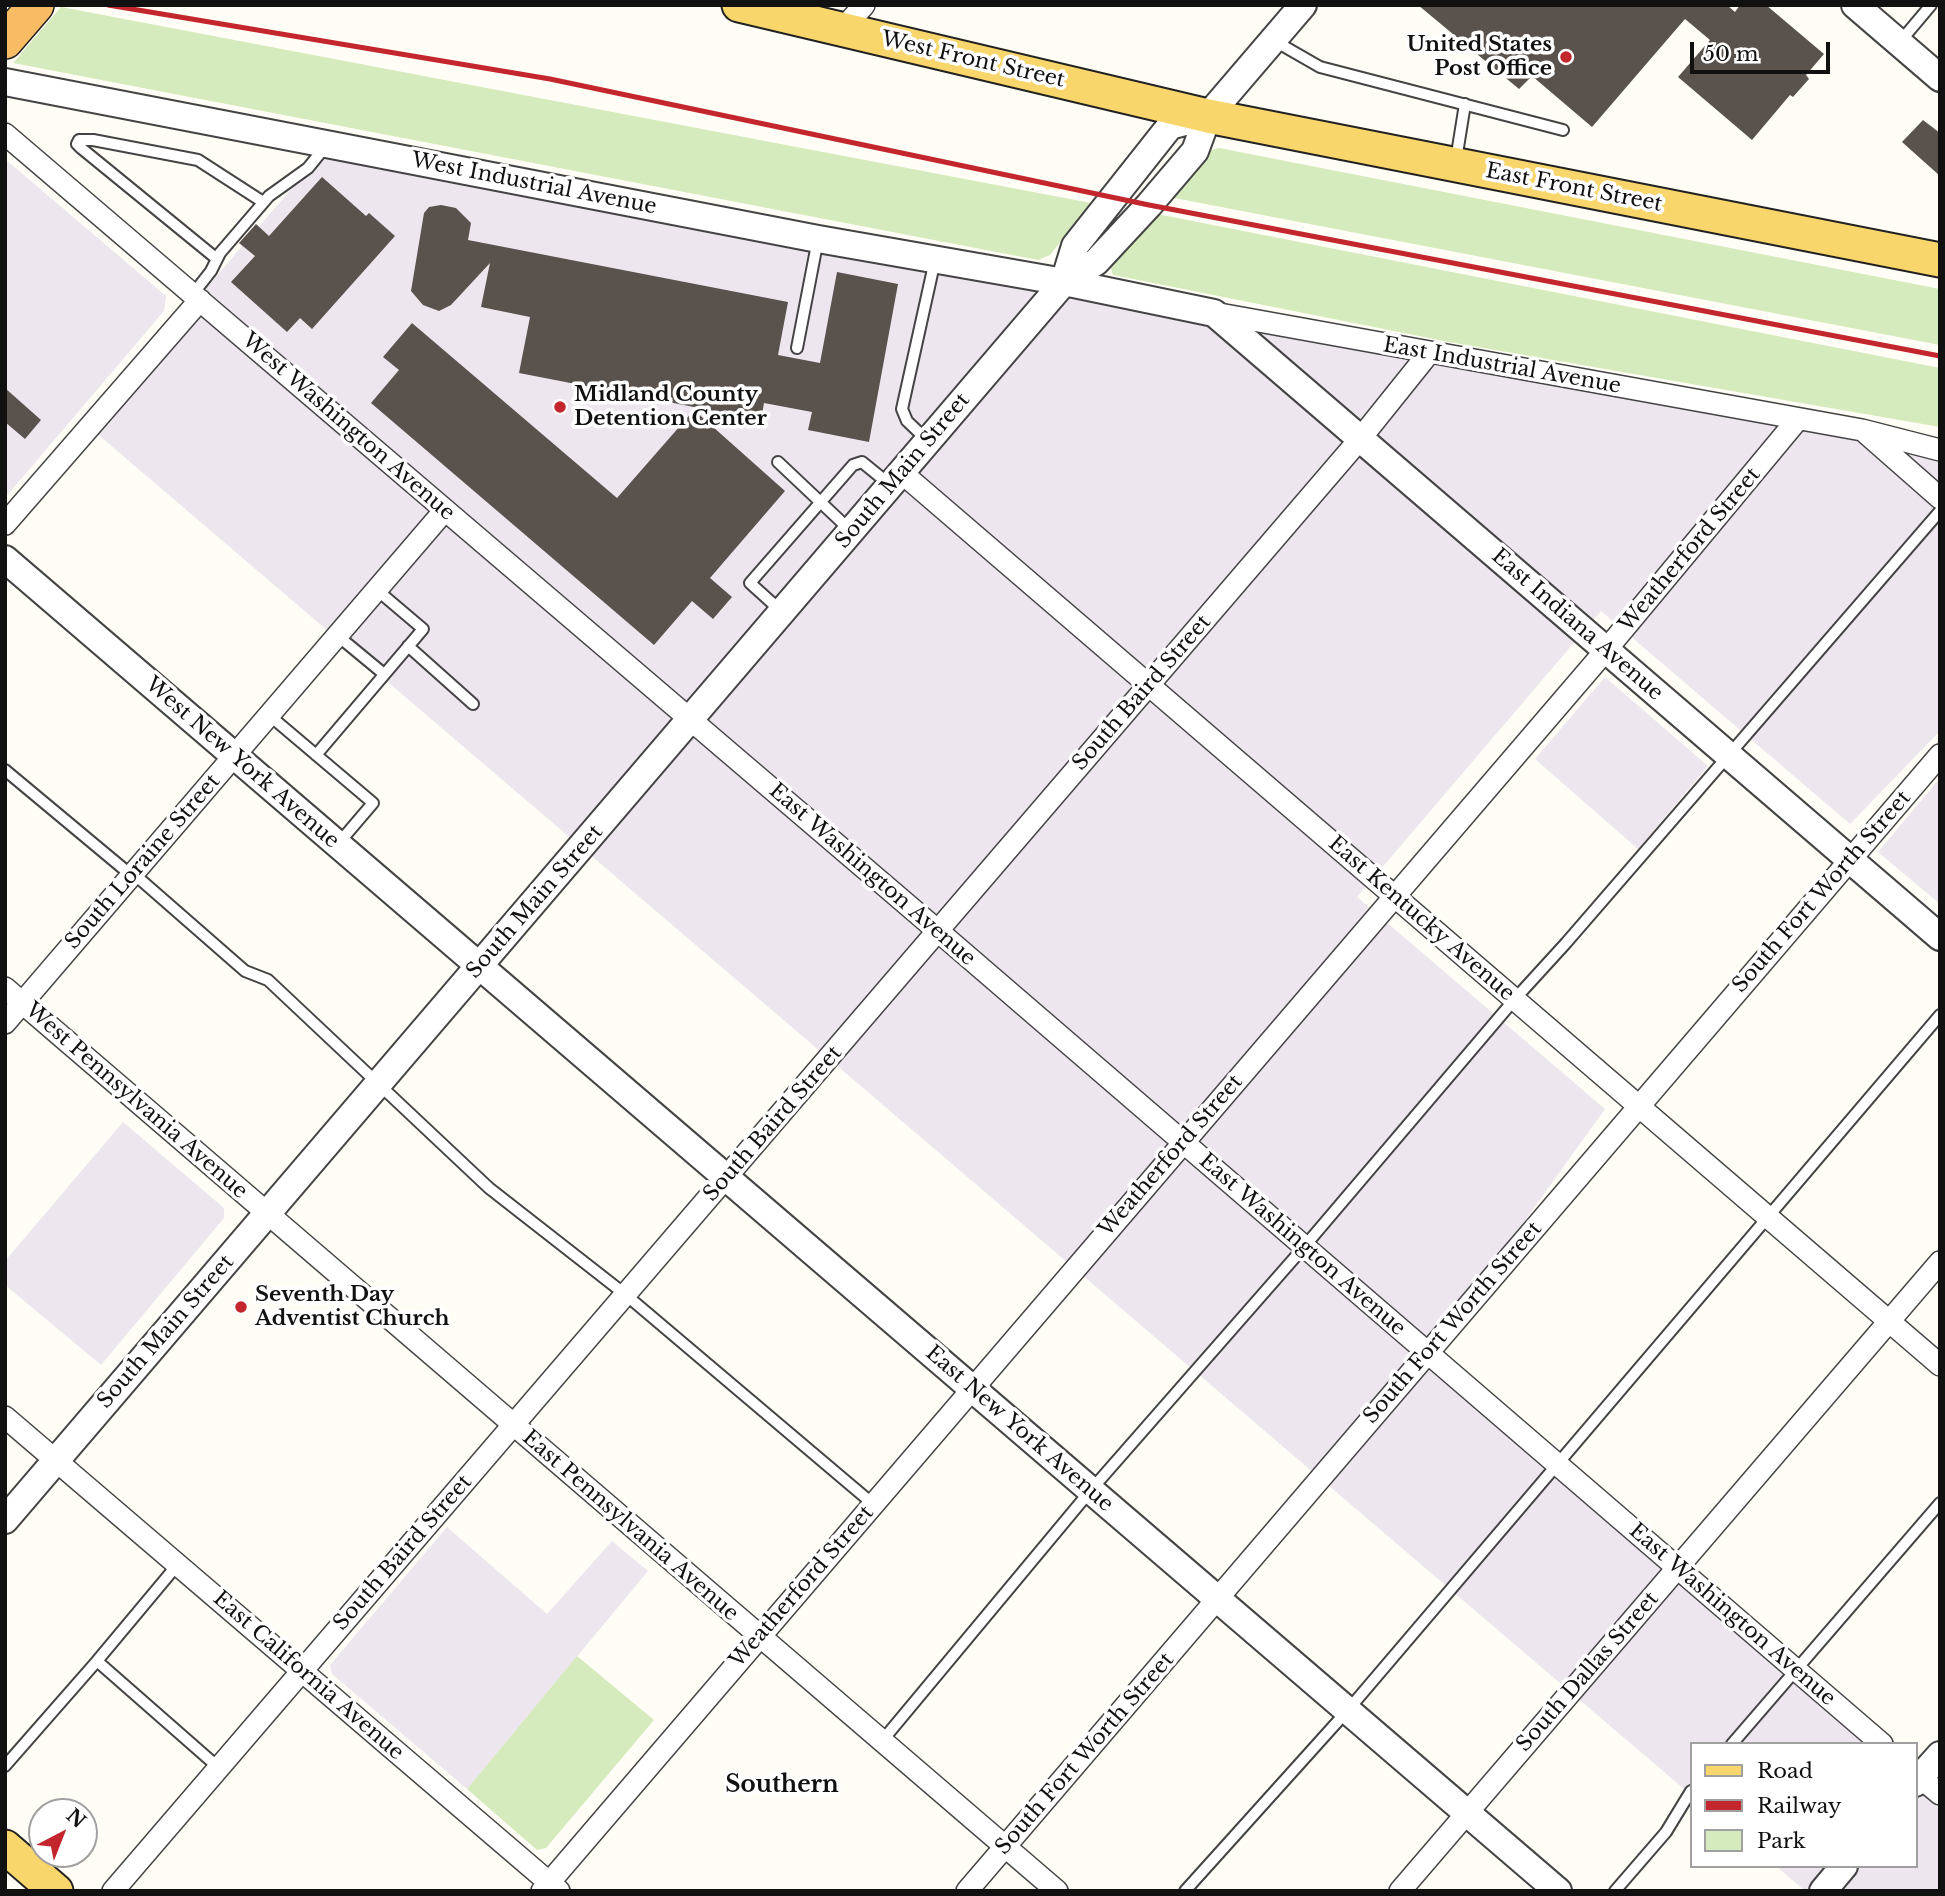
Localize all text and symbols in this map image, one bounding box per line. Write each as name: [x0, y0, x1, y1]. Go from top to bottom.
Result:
street label: West Front Street: [879, 27, 1067, 93]
scale bar: [1693, 28, 1833, 72]
place label: United States Post Office: [1407, 32, 1552, 82]
text: 50 m: [1703, 41, 1758, 67]
marker: United States Post Office: [1558, 49, 1574, 65]
street label: West Industrial Avenue: [409, 148, 659, 220]
street label: East Front Street: [1484, 159, 1664, 217]
street label: West Washington Avenue: [237, 328, 459, 526]
street label: East Industrial Avenue: [1381, 333, 1623, 399]
place label: Midland County Detention Center: [574, 382, 767, 432]
street label: South Main Street: [831, 388, 975, 554]
marker: Midland County Detention Center: [552, 399, 568, 415]
street label: Weatherford Street: [1614, 463, 1766, 637]
street label: East Indiana Avenue: [1486, 544, 1668, 706]
street label: South Baird Street: [1068, 610, 1216, 776]
street label: West New York Avenue: [140, 672, 344, 854]
street label: South Loraine Street: [60, 769, 226, 955]
street label: East Washington Avenue: [764, 779, 980, 971]
street label: South Fort Worth Street: [1728, 786, 1916, 998]
street label: South Main Street: [461, 820, 609, 984]
street label: East Kentucky Avenue: [1323, 831, 1519, 1007]
street label: West Pennsylvania Avenue: [20, 998, 252, 1204]
street label: South Baird Street: [699, 1041, 847, 1207]
street label: Weatherford Street: [1094, 1070, 1248, 1242]
street label: East Washington Avenue: [1194, 1149, 1410, 1341]
street label: South Fort Worth Street: [1359, 1217, 1547, 1429]
street label: South Main Street: [92, 1250, 240, 1414]
place label: Seventh Day Adventist Church: [255, 1282, 450, 1332]
marker: Seventh Day Adventist Church: [233, 1299, 249, 1315]
street label: East New York Avenue: [920, 1341, 1118, 1517]
street label: East Pennsylvania Avenue: [517, 1425, 743, 1627]
street label: South Baird Street: [329, 1470, 477, 1636]
street label: Weatherford Street: [725, 1501, 879, 1673]
street label: East Washington Avenue: [1624, 1519, 1840, 1711]
street label: East California Avenue: [208, 1586, 408, 1766]
street label: South Dallas Street: [1512, 1587, 1664, 1757]
street label: South Fort Worth Street: [991, 1648, 1179, 1860]
legend: [1689, 1742, 1917, 1868]
text: Road: [1757, 1758, 1813, 1784]
district label: Southern: [725, 1772, 839, 1800]
text: Railway: [1757, 1793, 1841, 1819]
north arrow: [28, 1798, 98, 1868]
text: N: [62, 1804, 90, 1833]
text: Park: [1757, 1828, 1806, 1854]

